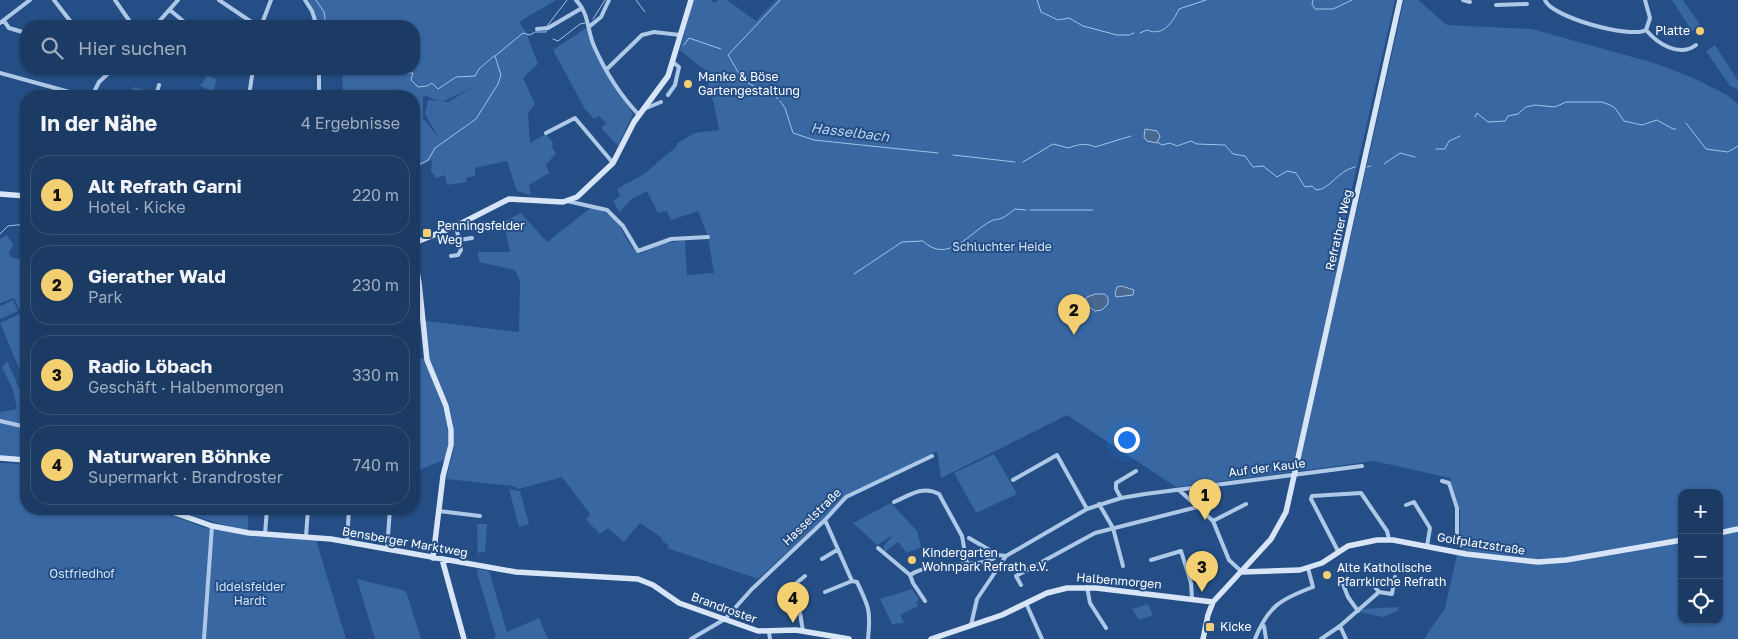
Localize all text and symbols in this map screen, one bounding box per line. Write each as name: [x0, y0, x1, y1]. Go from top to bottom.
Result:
search box: [20, 20, 420, 75]
place label: Platte: [1655, 23, 1690, 38]
marker: Platte: [1694, 25, 1706, 37]
icon: search: [38, 34, 66, 62]
text: Hier suchen: [78, 36, 187, 59]
place label: Manke & Böse Gartengestaltung: [698, 69, 800, 98]
marker: Manke & Böse Gartengestaltung: [682, 78, 694, 90]
text: In der Nähe: [40, 110, 157, 136]
text: 4 Ergebnisse: [301, 113, 400, 133]
water label: Hasselbach: [810, 118, 892, 145]
text: Alt Refrath Garni: [88, 174, 242, 197]
text: 1: [53, 185, 61, 205]
text: 220 m: [352, 185, 399, 205]
street label: Refrather Weg: [1322, 188, 1355, 272]
text: Hotel · Kicke: [88, 197, 185, 217]
place label: Penningsfelder Weg: [437, 218, 525, 247]
marker: Penningsfelder Weg: [421, 227, 433, 239]
park label: Schluchter Heide: [952, 239, 1052, 254]
text: Gierather Wald: [88, 264, 226, 287]
text: 2: [52, 275, 62, 295]
text: 230 m: [352, 275, 399, 295]
text: Park: [88, 287, 123, 307]
pin: 2: [1058, 294, 1090, 335]
text: Radio Löbach: [88, 354, 212, 377]
text: 3: [52, 365, 62, 385]
text: 330 m: [352, 365, 399, 385]
text: Geschäft · Halbenmorgen: [88, 377, 284, 397]
your location: [1114, 427, 1140, 453]
text: Naturwaren Böhnke: [88, 444, 271, 467]
text: 4: [52, 455, 62, 475]
text: 740 m: [353, 455, 399, 475]
street label: Auf der Kaule: [1228, 455, 1306, 480]
text: Supermarkt · Brandroster: [88, 467, 283, 487]
pin: 1: [1189, 479, 1221, 520]
street label: Hasselstraße: [779, 485, 844, 548]
map controls: [1678, 489, 1723, 624]
button: +: [1678, 489, 1723, 534]
street label: Bensberger Marktweg: [341, 523, 469, 560]
street label: Golfplatzstraße: [1436, 529, 1526, 558]
button: −: [1678, 534, 1723, 579]
place label: Kindergarten Wohnpark Refrath e.V.: [922, 545, 1048, 574]
pin: 3: [1186, 551, 1218, 592]
marker: Kindergarten Wohnpark Refrath e.V.: [906, 554, 918, 566]
place label: Alte Katholische Pfarrkirche Refrath: [1337, 560, 1446, 589]
park label: Ostfriedhof: [49, 566, 115, 581]
street label: Halbenmorgen: [1076, 569, 1162, 592]
marker: Alte Katholische Pfarrkirche Refrath: [1321, 569, 1333, 581]
park label: Iddelsfelder Hardt: [215, 579, 285, 608]
button: locate: [1678, 579, 1723, 624]
pin: 4: [777, 582, 809, 623]
street label: Brandroster: [689, 589, 759, 626]
place label: Kicke: [1220, 619, 1252, 634]
marker: Kicke: [1204, 621, 1216, 633]

